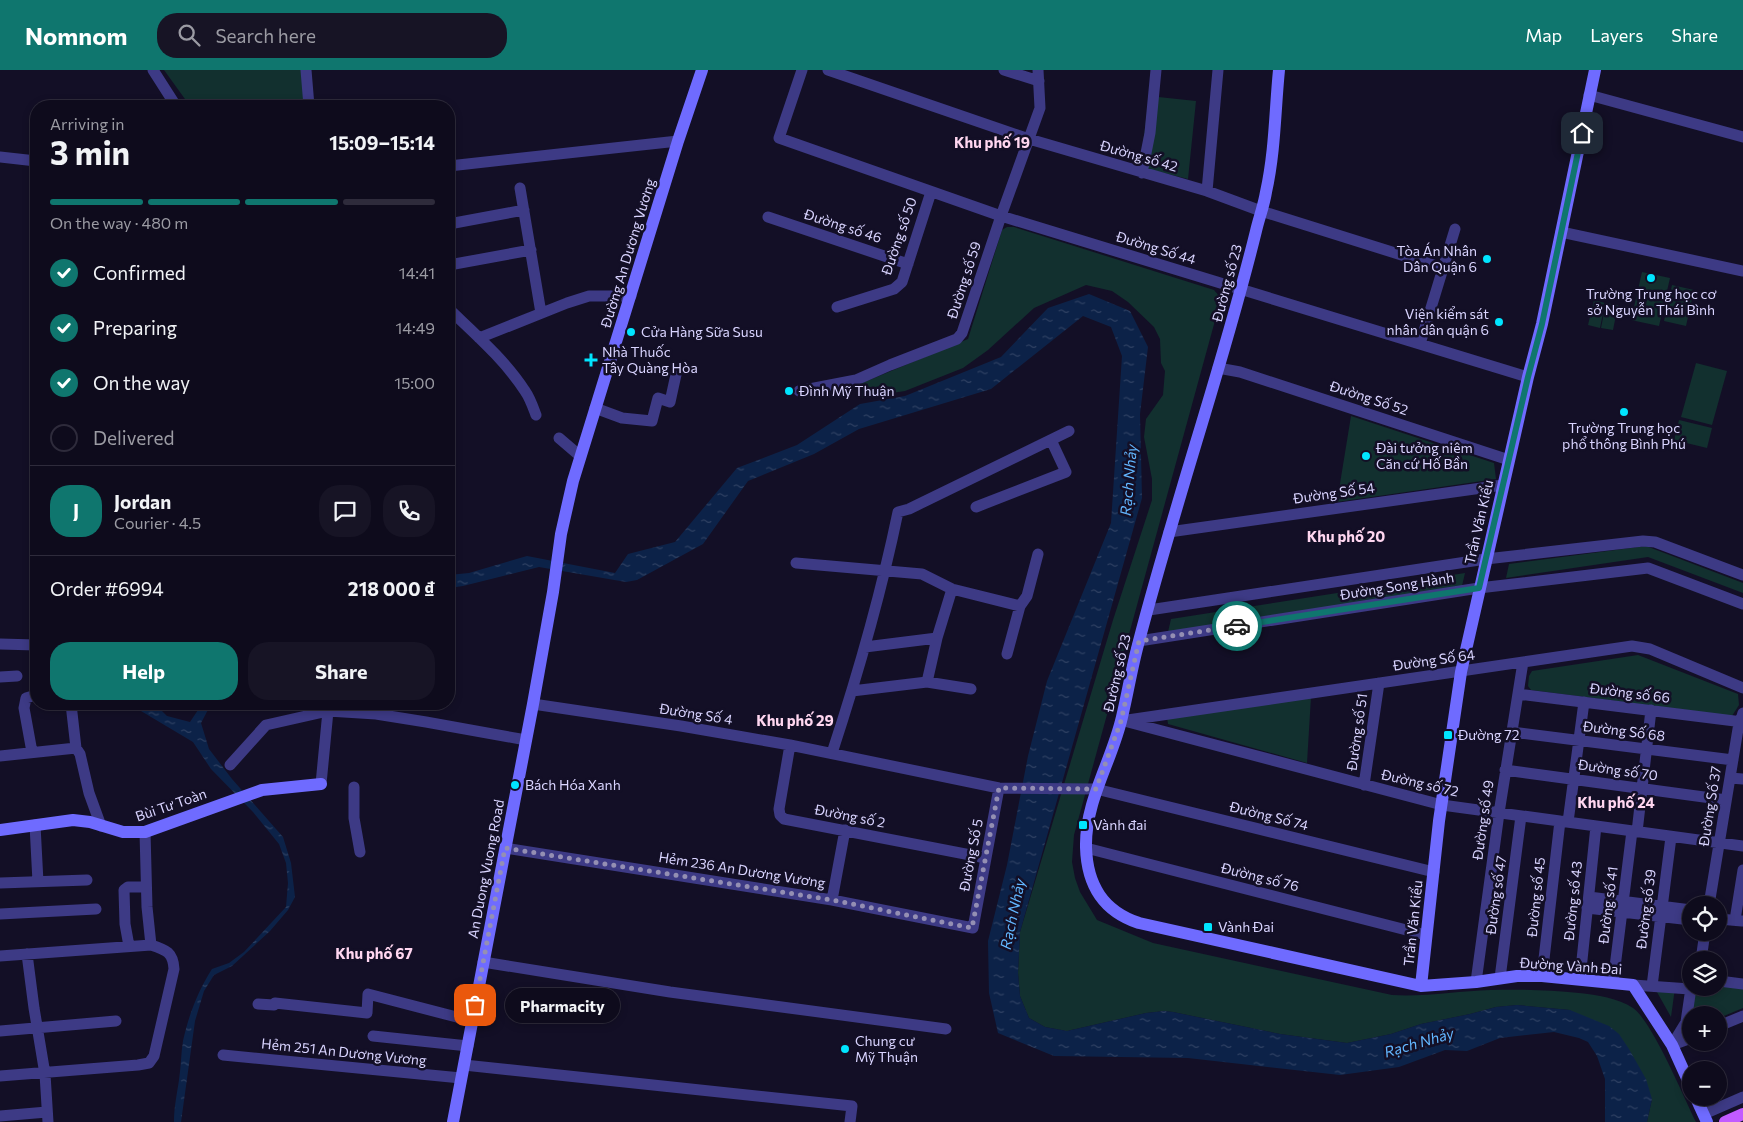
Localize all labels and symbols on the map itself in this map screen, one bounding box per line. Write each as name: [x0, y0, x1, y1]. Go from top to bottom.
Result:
pin: [1561, 112, 1603, 154]
district label: Khu phố 19: [954, 133, 1030, 151]
street label: Đường số 42: [1098, 136, 1180, 175]
street label: Đường An Dương Vương: [596, 176, 658, 331]
street label: Đường số 50: [877, 195, 920, 278]
street label: Đường số 46: [801, 205, 884, 246]
street label: Đường Số 44: [1113, 227, 1199, 268]
street label: Đường số 59: [943, 239, 984, 322]
street label: Đường số 23: [1208, 242, 1245, 324]
place label: Tòa Án Nhân Dân Quận 6: [1397, 242, 1477, 275]
marker: Tòa Án Nhân Dân Quận 6: [1481, 253, 1493, 265]
marker: Trường Trung học cơ sở Nguyễn Thái Bình: [1645, 272, 1657, 284]
place label: Trường Trung học cơ sở Nguyễn Thái Bình: [1586, 285, 1716, 318]
place label: Viện kiểm sát nhân dân quận 6: [1386, 305, 1489, 338]
marker: Viện kiểm sát nhân dân quận 6: [1493, 316, 1505, 328]
place label: Cửa Hàng Sữa Susu: [641, 323, 763, 340]
marker: Cửa Hàng Sữa Susu: [625, 326, 637, 338]
place label: Nhà Thuốc Tây Quàng Hòa: [602, 343, 698, 376]
marker: Nhà Thuốc Tây Quàng Hòa: [584, 353, 598, 367]
street label: Đường Số 52: [1327, 377, 1411, 418]
place label: Đình Mỹ Thuận: [798, 382, 895, 399]
marker: Đình Mỹ Thuận: [783, 385, 795, 397]
marker: Trường Trung học phổ thông Bình Phú: [1618, 406, 1630, 418]
place label: Trường Trung học phổ thông Bình Phú: [1562, 419, 1686, 452]
place label: Đài tưởng niệm Căn cứ Hố Bần: [1375, 439, 1473, 472]
water label: Rạch Nhảy: [1116, 442, 1140, 516]
marker: Đài tưởng niệm Căn cứ Hố Bần: [1360, 450, 1372, 462]
street label: Đường Số 54: [1291, 478, 1376, 507]
street label: Trần Văn Kiểu: [1461, 478, 1496, 566]
district label: Khu phố 20: [1307, 527, 1385, 545]
street label: Đường Song Hành: [1338, 568, 1455, 603]
courier: [1212, 601, 1262, 651]
street label: Đường số 23: [1099, 632, 1134, 715]
street label: Đường Số 64: [1391, 645, 1477, 674]
street label: Đường số 66: [1588, 679, 1671, 706]
street label: Đường số 51: [1343, 692, 1370, 773]
street label: Đường Số 4: [657, 699, 735, 728]
district label: Khu phố 29: [756, 711, 834, 729]
street label: Đường Số 68: [1581, 717, 1666, 744]
place label: Đường 72: [1457, 726, 1520, 743]
marker: Đường 72: [1442, 729, 1454, 741]
street label: Đường số 70: [1576, 755, 1659, 784]
street label: Đường số 72: [1379, 765, 1461, 800]
street label: Đường Số 37: [1695, 765, 1724, 848]
place label: Bách Hóa Xanh: [525, 776, 621, 793]
marker: Bách Hóa Xanh: [509, 779, 521, 791]
street label: Đường số 49: [1468, 779, 1497, 862]
street label: Bùi Tư Toàn: [133, 784, 209, 825]
district label: Khu phố 24: [1577, 793, 1655, 811]
street label: Đường Số 74: [1227, 797, 1311, 834]
street label: An Duong Vuong Road: [464, 798, 507, 940]
street label: Đường số 2: [812, 800, 887, 831]
place label: Vành đai: [1093, 816, 1147, 833]
street label: Đường Số 5: [955, 817, 986, 894]
marker: Vành đai: [1077, 819, 1089, 831]
street label: Hẻm 236 An Dương Vương: [657, 848, 827, 891]
street label: Đường số 47: [1481, 855, 1509, 936]
street label: Đường số 45: [1523, 856, 1548, 939]
street label: Đường số 76: [1218, 858, 1301, 894]
street label: Đường số 43: [1560, 860, 1585, 943]
street label: Đường số 41: [1594, 865, 1621, 946]
street label: Đường số 39: [1632, 868, 1659, 951]
water label: Rạch Nhảy: [996, 876, 1029, 951]
street label: Trần Văn Kiểu: [1400, 879, 1425, 967]
place label: Vành Đai: [1218, 918, 1274, 935]
marker: Vành Đai: [1202, 921, 1214, 933]
district label: Khu phố 67: [335, 944, 413, 962]
street label: Đường Vành Đai: [1518, 953, 1623, 978]
pin: [454, 984, 496, 1026]
callout: Pharmacity: [505, 988, 620, 1022]
water label: Rạch Nhảy: [1382, 1023, 1457, 1061]
place label: Chung cư Mỹ Thuận: [855, 1032, 918, 1065]
street label: Hẻm 251 An Dương Vương: [261, 1034, 428, 1069]
marker: Chung cư Mỹ Thuận: [839, 1043, 851, 1055]

